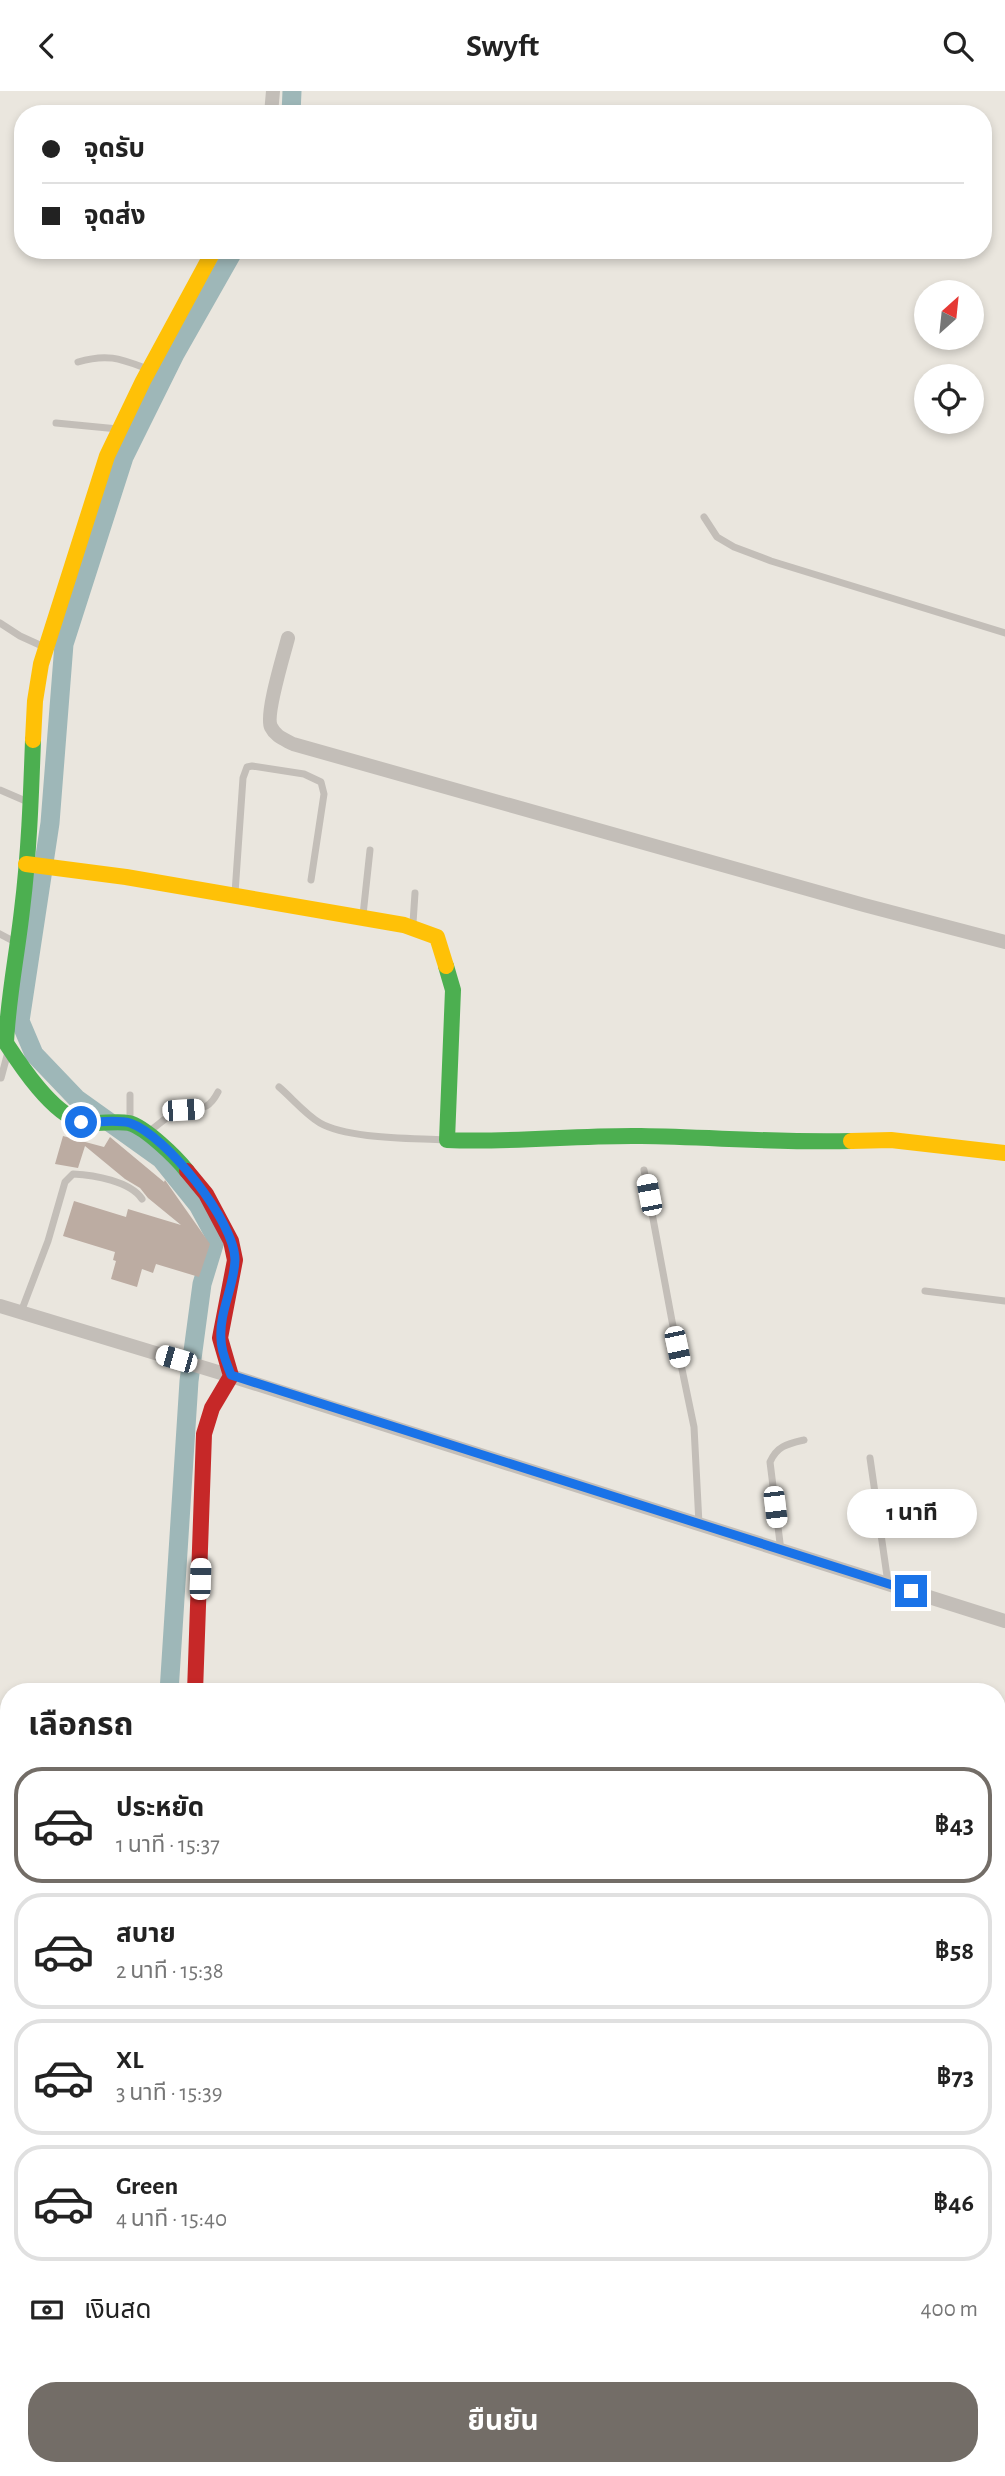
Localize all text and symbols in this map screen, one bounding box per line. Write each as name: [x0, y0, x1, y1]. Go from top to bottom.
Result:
icon: back: [28, 27, 66, 65]
icon: search: [939, 27, 977, 65]
text: Swyft: [466, 30, 539, 62]
text: จุดรับ: [84, 136, 145, 162]
text: จุดส่ง: [84, 203, 146, 229]
north arrow: [914, 280, 984, 350]
map controls: [914, 280, 984, 434]
button: locate: [914, 364, 984, 434]
car: [162, 1098, 205, 1122]
route start: [65, 1106, 97, 1138]
car: [635, 1172, 664, 1218]
car: [663, 1324, 692, 1370]
car: [153, 1343, 200, 1375]
car: [763, 1485, 788, 1529]
callout: 1 นาที: [846, 1489, 976, 1539]
text: 1 นาที: [886, 1502, 938, 1525]
car: [189, 1558, 212, 1600]
route end: [895, 1575, 927, 1607]
text: เลือกรถ: [28, 1709, 133, 1741]
icon: car: [32, 1794, 95, 1857]
text: ประหยัด: [116, 1795, 204, 1821]
text: ฿43: [935, 1812, 974, 1838]
text: 1 นาที · 15:37: [116, 1834, 220, 1857]
icon: car: [32, 1920, 95, 1983]
text: สบาย: [116, 1921, 176, 1947]
text: ฿58: [935, 1938, 974, 1964]
text: 2 นาที · 15:38: [116, 1960, 224, 1983]
icon: car: [32, 2046, 95, 2109]
text: XL: [116, 2047, 143, 2073]
text: ฿73: [936, 2064, 974, 2090]
text: 3 นาที · 15:39: [116, 2082, 223, 2105]
icon: car: [32, 2172, 95, 2235]
text: Green: [116, 2173, 178, 2199]
text: ฿46: [933, 2190, 974, 2216]
text: 4 นาที · 15:40: [116, 2208, 227, 2231]
icon: cash: [28, 2291, 66, 2329]
text: เงินสด: [84, 2297, 151, 2323]
text: 400 m: [920, 2298, 978, 2321]
button: ยืนยัน: [28, 2382, 978, 2462]

